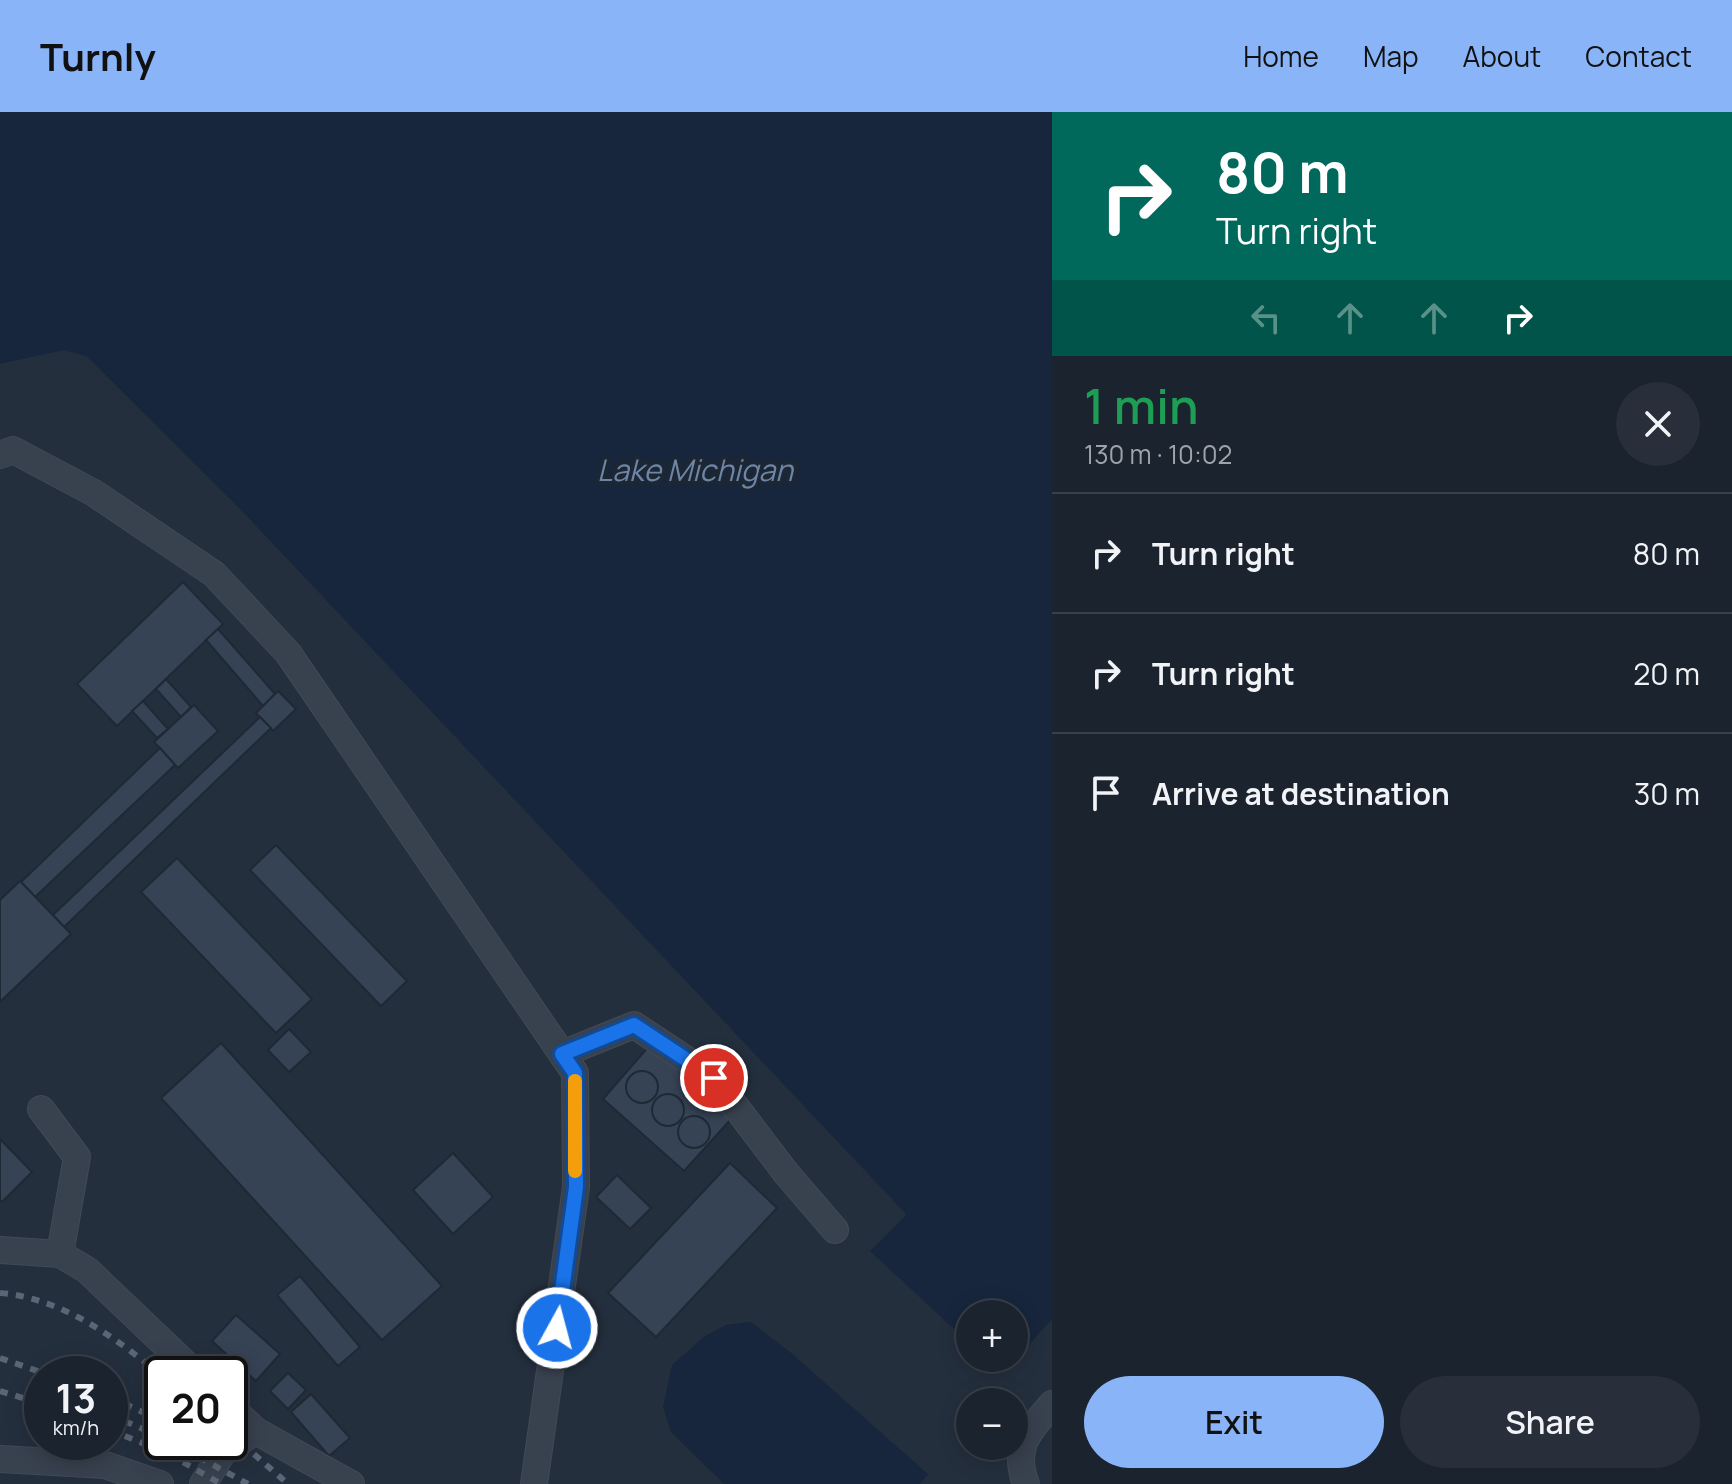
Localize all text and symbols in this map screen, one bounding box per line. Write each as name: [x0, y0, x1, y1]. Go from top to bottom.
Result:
text: Turnly: [40, 30, 156, 82]
text: Home: [1243, 37, 1319, 75]
text: Map: [1363, 37, 1419, 75]
text: About: [1463, 37, 1541, 75]
text: Contact: [1585, 37, 1692, 75]
text: 80 m: [1216, 133, 1349, 210]
icon: right: [1084, 144, 1188, 248]
text: Turn right: [1216, 206, 1377, 255]
icon: left: [1244, 296, 1288, 340]
icon: ahead: [1328, 296, 1372, 340]
icon: ahead: [1412, 296, 1456, 340]
icon: right: [1496, 296, 1540, 340]
text: 1 min: [1084, 373, 1198, 438]
button: close: [1616, 382, 1700, 466]
text: 130 m · 10:02: [1084, 436, 1232, 472]
water label: Lake Michigan: [597, 449, 794, 490]
icon: right: [1084, 531, 1128, 575]
text: Turn right: [1152, 533, 1295, 574]
text: 80 m: [1633, 533, 1700, 574]
icon: right: [1084, 651, 1128, 695]
text: Turn right: [1152, 653, 1295, 694]
text: 20 m: [1633, 653, 1700, 694]
icon: arrive: [1084, 771, 1128, 815]
text: Arrive at destination: [1152, 773, 1450, 814]
text: 30 m: [1634, 773, 1700, 814]
pin: [680, 1044, 748, 1112]
icon: arrive: [692, 1056, 736, 1100]
position arrow: [515, 1286, 599, 1370]
map controls: [956, 1300, 1028, 1460]
button: +: [956, 1300, 1028, 1372]
speed limit sign: 20: [144, 1356, 248, 1460]
text: 13: [56, 1370, 96, 1425]
button: Exit: [1084, 1376, 1384, 1468]
button: Share: [1400, 1376, 1700, 1468]
button: −: [956, 1388, 1028, 1460]
text: km/h: [53, 1414, 99, 1441]

